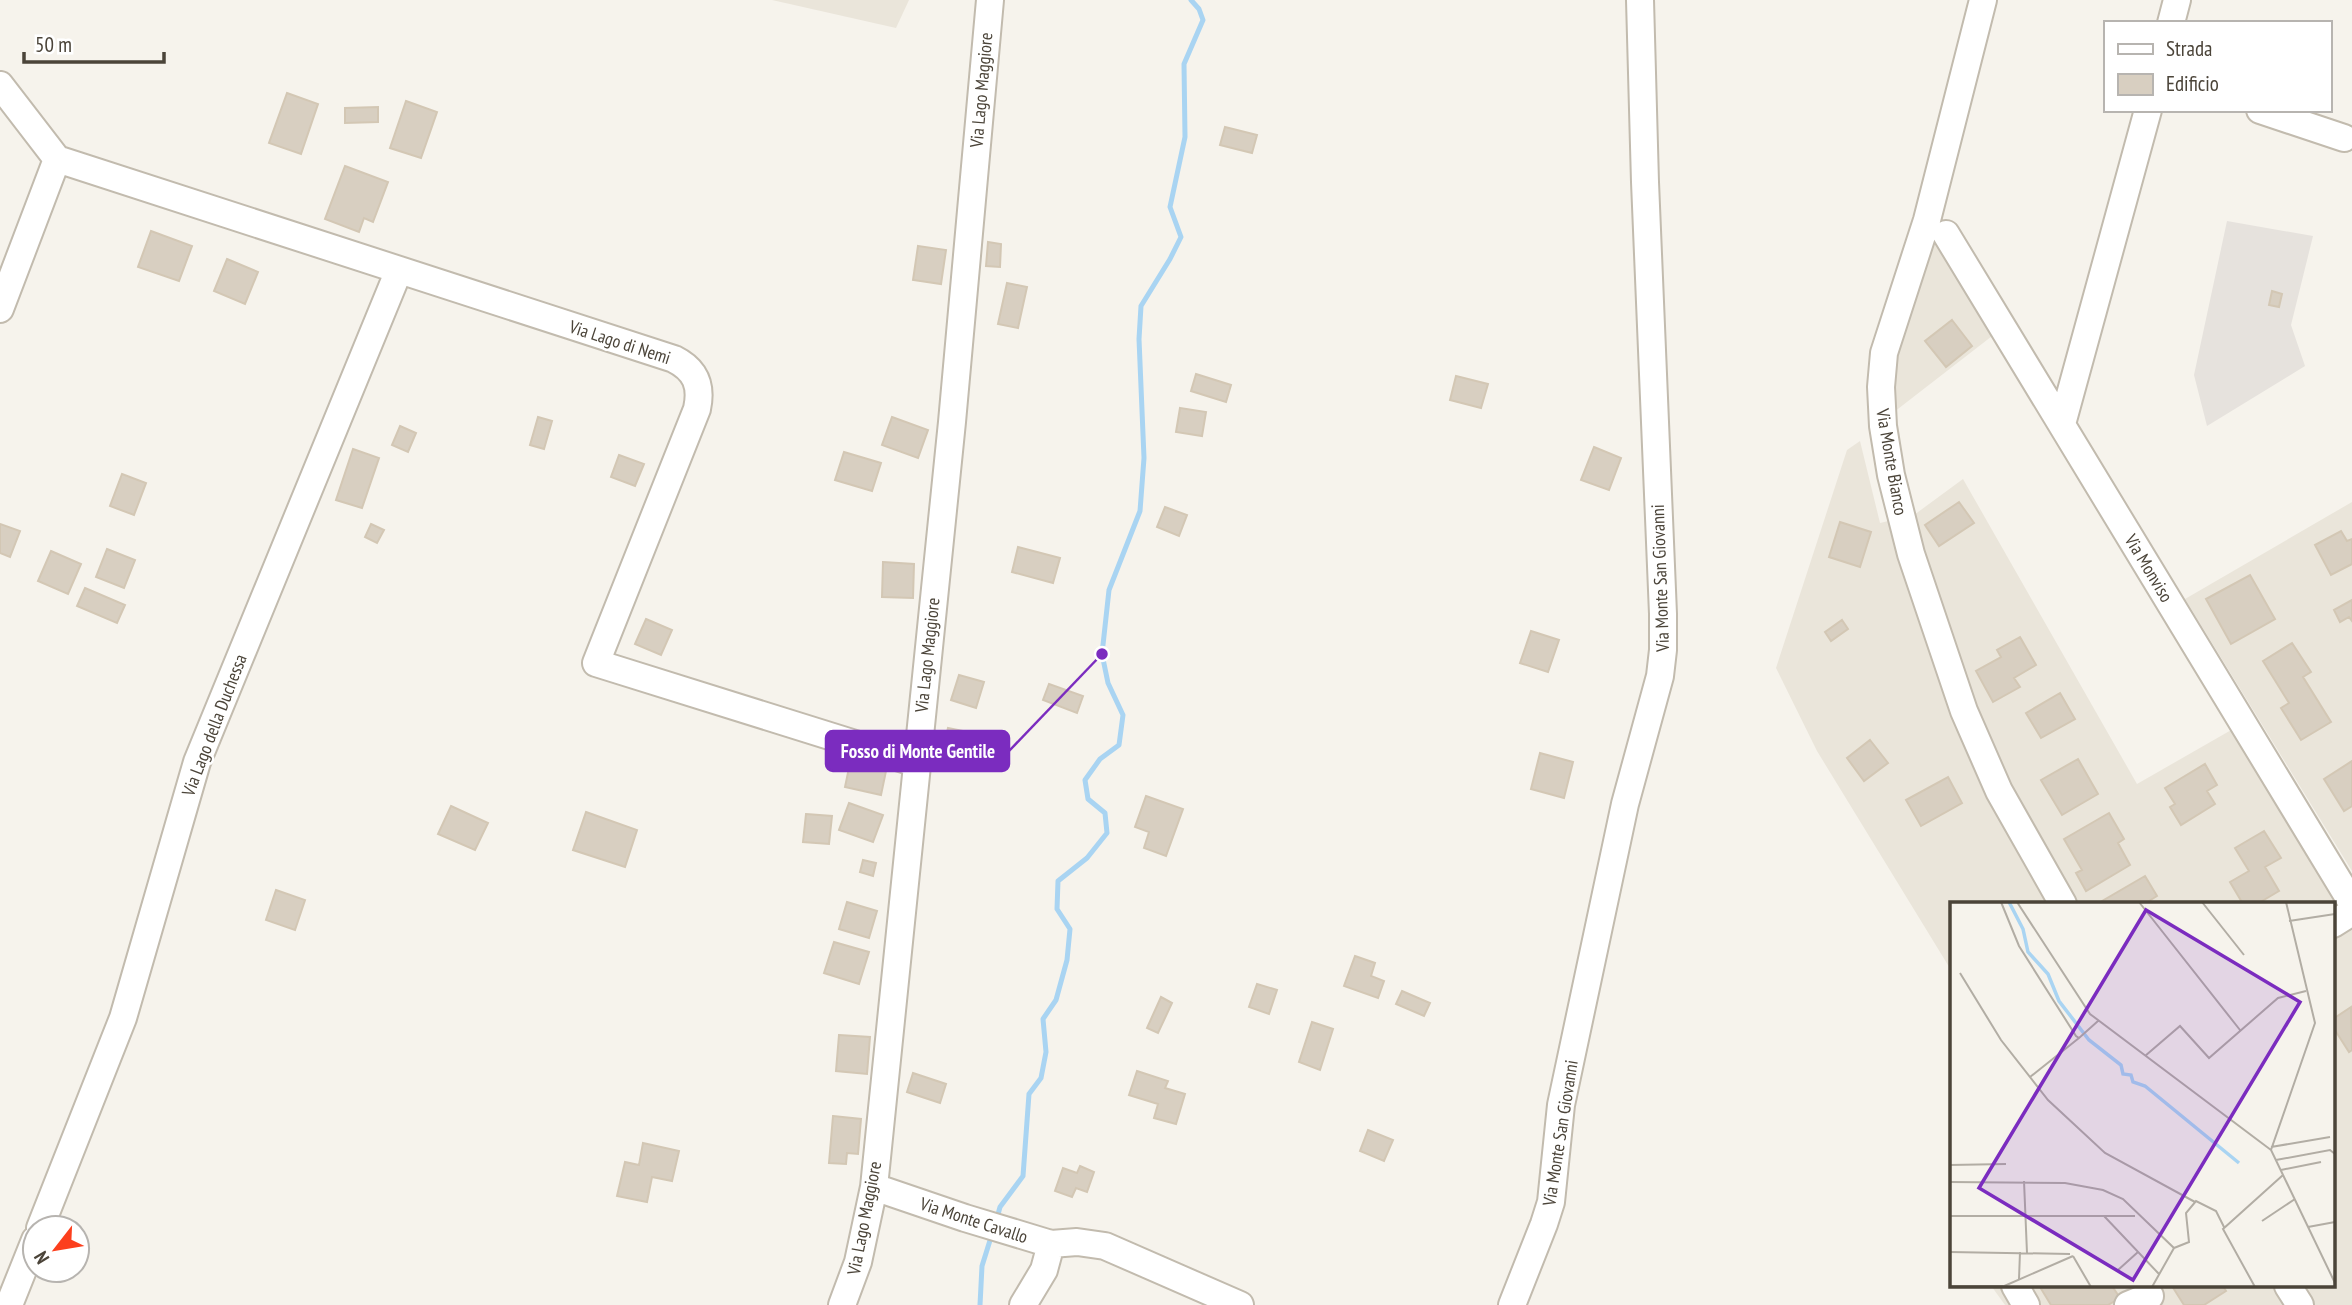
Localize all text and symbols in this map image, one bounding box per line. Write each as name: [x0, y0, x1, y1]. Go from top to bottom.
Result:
scale bar: [24, 21, 164, 65]
legend: [2104, 21, 2331, 112]
text: 50 m: [35, 31, 72, 58]
street label: Via Lago Maggiore: [964, 32, 997, 149]
text: Strada: [2166, 35, 2212, 62]
text: Edificio: [2166, 70, 2219, 97]
street label: Via Lago di Nemi: [565, 314, 674, 369]
street label: Via Monte Bianco: [1871, 406, 1913, 517]
street label: Via Monte San Giovanni: [1646, 504, 1674, 653]
street label: Via Monviso: [2119, 529, 2178, 606]
street label: Via Lago Maggiore: [909, 596, 944, 715]
street label: Via Lago della Duchessa: [176, 651, 252, 800]
callout: Fosso di Monte Gentile: [826, 731, 1009, 771]
text: Fosso di Monte Gentile: [841, 739, 995, 763]
inset map: [1950, 902, 2334, 1288]
street label: Via Monte San Giovanni: [1537, 1058, 1583, 1209]
street label: Via Lago Maggiore: [842, 1159, 886, 1278]
street label: Via Monte Cavallo: [916, 1191, 1031, 1248]
north arrow: [21, 1214, 91, 1284]
text: N: [28, 1247, 54, 1268]

